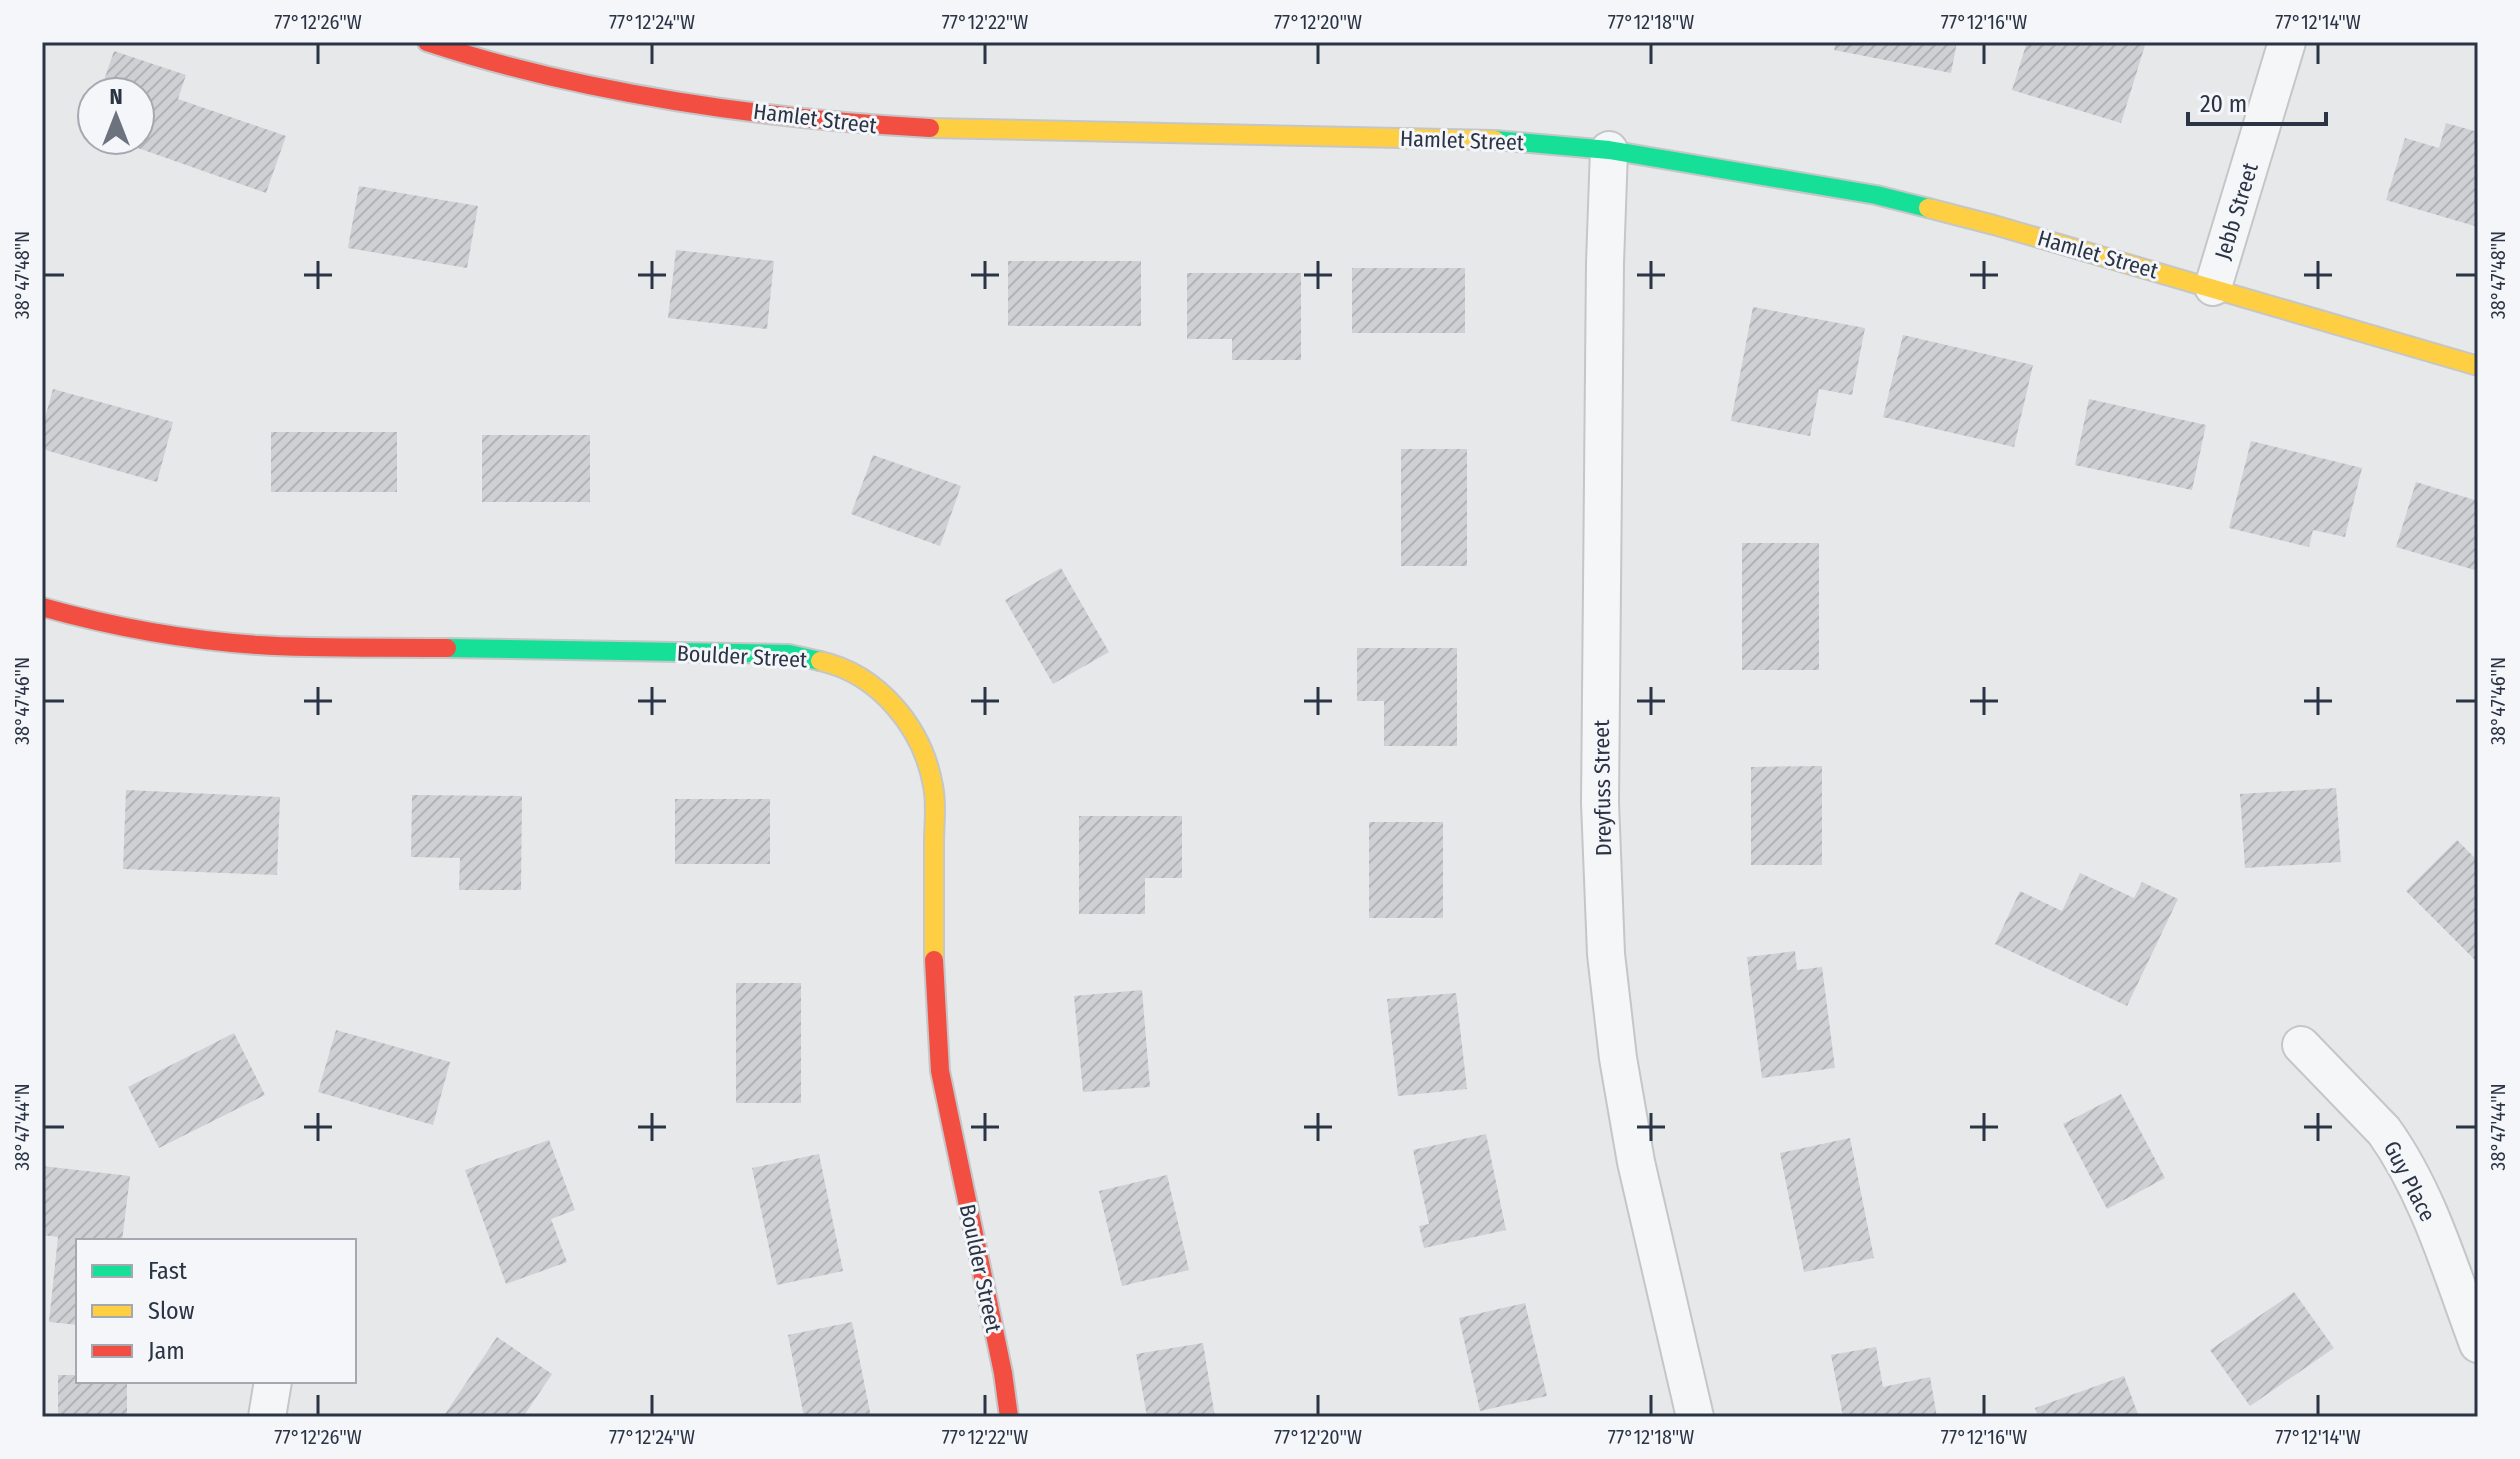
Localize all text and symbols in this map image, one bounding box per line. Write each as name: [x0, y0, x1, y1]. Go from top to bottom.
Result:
text: 77°12'26"W: [274, 10, 362, 34]
text: 77°12'24"W: [609, 10, 695, 34]
text: 77°12'22"W: [942, 10, 1028, 34]
text: 77°12'20"W: [1274, 10, 1362, 34]
text: 77°12'18"W: [1608, 10, 1694, 34]
text: 77°12'16"W: [1941, 10, 2027, 34]
text: 77°12'14"W: [2275, 10, 2361, 34]
north arrow: [76, 76, 156, 156]
scale bar: [2188, 76, 2326, 126]
text: N: [109, 83, 123, 110]
text: 20 m: [2200, 90, 2247, 118]
street label: Hamlet Street: [752, 98, 879, 140]
street label: Hamlet Street: [1400, 125, 1525, 156]
street label: Jebb Street: [2209, 159, 2264, 263]
street label: Hamlet Street: [2035, 224, 2162, 285]
text: 38°47'48"N: [10, 231, 34, 319]
text: 38°47'48"N: [2486, 231, 2510, 319]
street label: Boulder Street: [676, 640, 809, 673]
text: 38°47'46"N: [10, 657, 34, 745]
text: 38°47'46"N: [2486, 657, 2510, 745]
street label: Dreyfuss Street: [1588, 719, 1617, 856]
text: 38°47'44"N: [10, 1083, 34, 1171]
text: 38°47'44"N: [2486, 1083, 2510, 1171]
street label: Guy Place: [2378, 1136, 2441, 1226]
street label: Boulder Street: [954, 1202, 1007, 1335]
legend: [76, 1239, 356, 1383]
text: Fast: [148, 1257, 187, 1285]
text: Slow: [148, 1297, 195, 1325]
text: Jam: [148, 1337, 185, 1365]
text: 77°12'26"W: [274, 1425, 362, 1449]
text: 77°12'24"W: [609, 1425, 695, 1449]
text: 77°12'22"W: [942, 1425, 1028, 1449]
text: 77°12'20"W: [1274, 1425, 1362, 1449]
text: 77°12'18"W: [1608, 1425, 1694, 1449]
text: 77°12'16"W: [1941, 1425, 2027, 1449]
text: 77°12'14"W: [2275, 1425, 2361, 1449]

